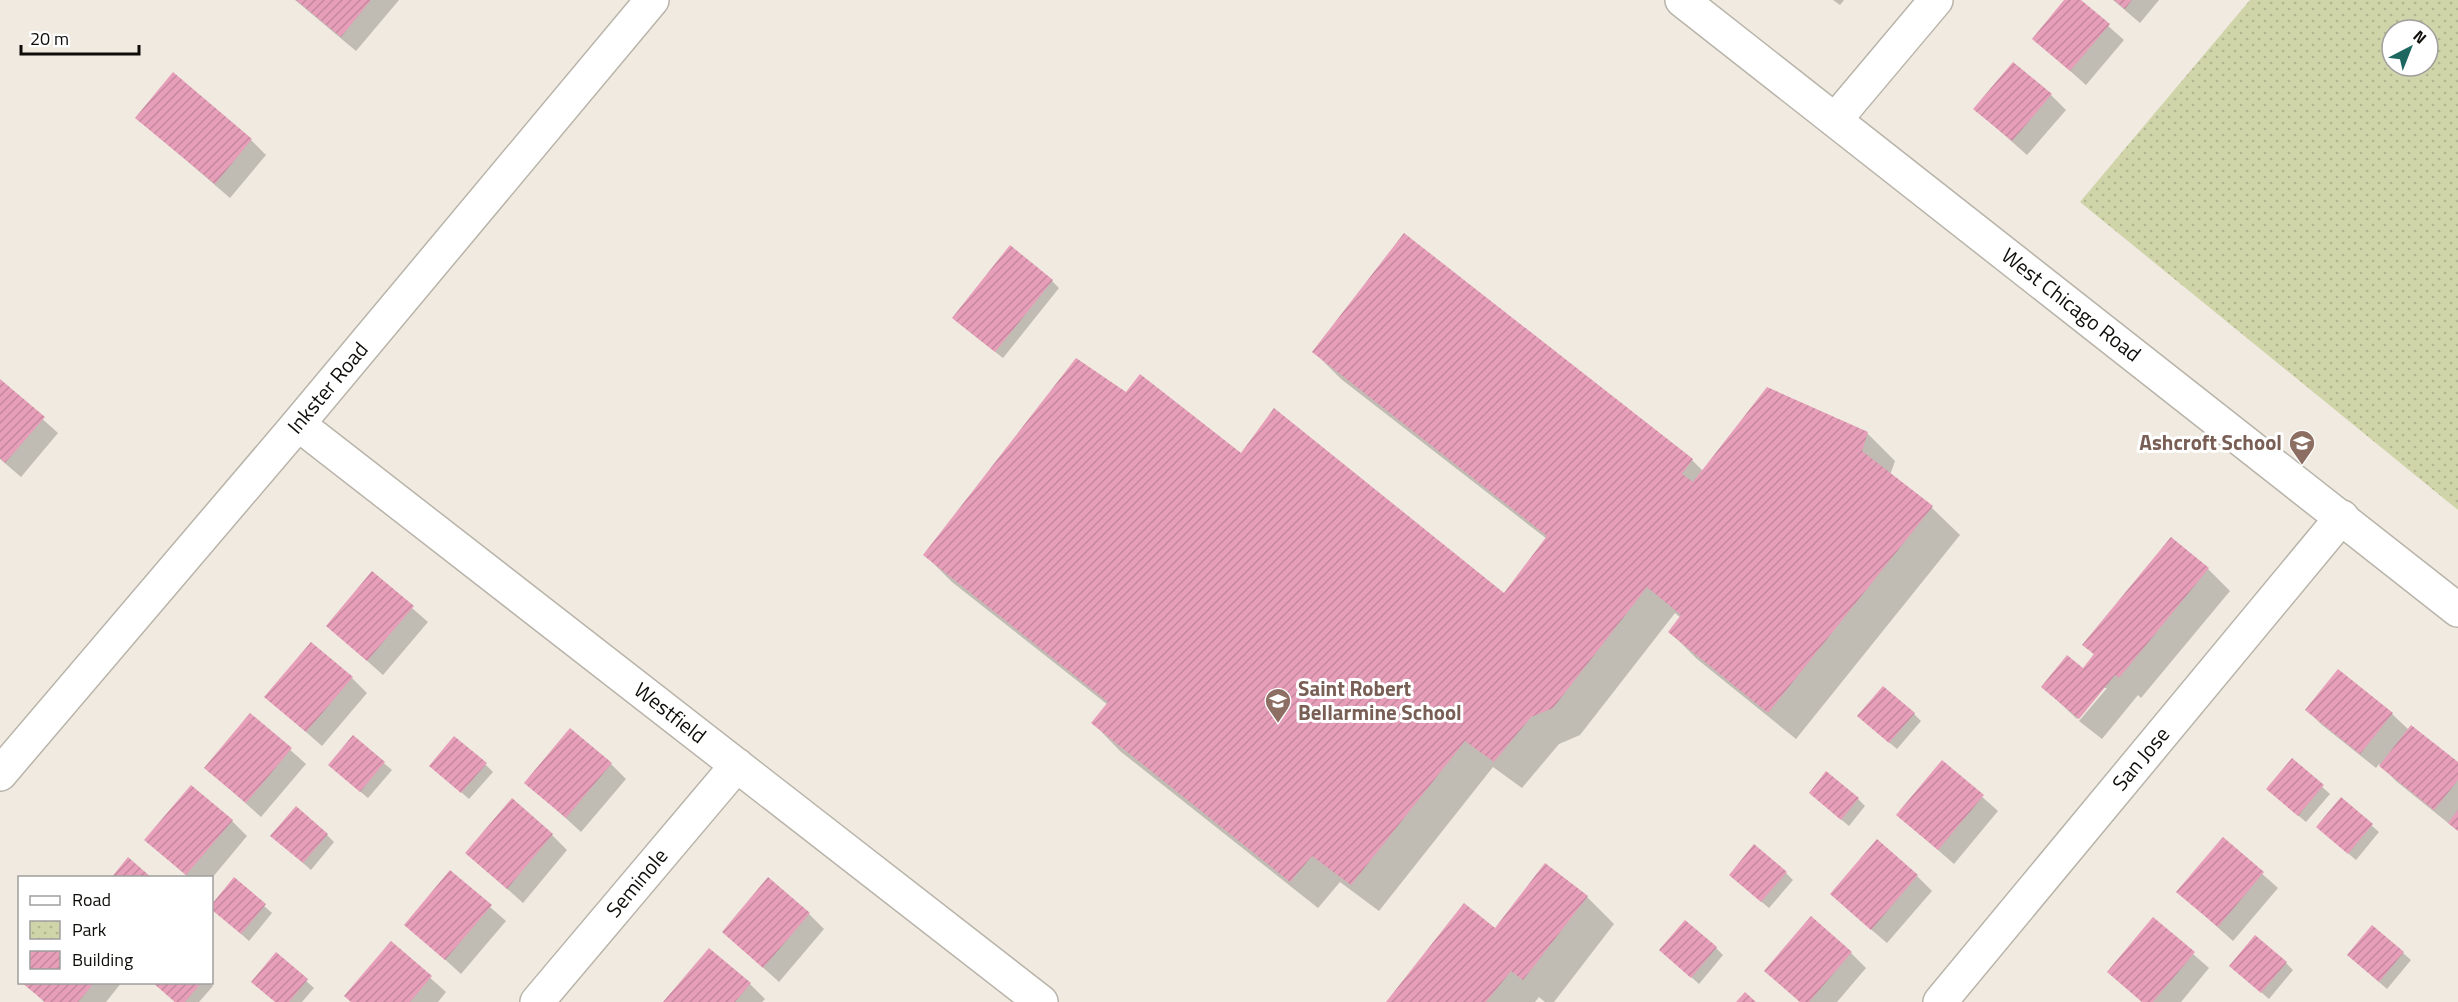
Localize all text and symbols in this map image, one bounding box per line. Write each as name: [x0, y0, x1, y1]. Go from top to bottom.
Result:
scale bar: [21, 18, 140, 56]
north arrow: [2380, 18, 2440, 78]
text: N: [2408, 24, 2432, 49]
text: 20 m: [30, 25, 69, 52]
street label: West Chicago Road: [1995, 239, 2148, 369]
street label: Inkster Road: [279, 334, 375, 440]
place label: Ashcroft School: [2139, 426, 2282, 458]
school or university icon: Ashcroft School: [2287, 428, 2317, 466]
place label: Saint Robert Bellarmine School: [1298, 672, 1462, 728]
street label: Westfield: [628, 674, 714, 751]
school or university icon: Saint Robert Bellarmine School: [1263, 686, 1293, 724]
street label: San Jose: [2104, 719, 2177, 797]
street label: Seminole: [598, 841, 675, 924]
legend: [18, 876, 213, 984]
text: Road: [72, 886, 111, 913]
text: Park: [72, 916, 107, 943]
text: Building: [72, 946, 133, 973]

